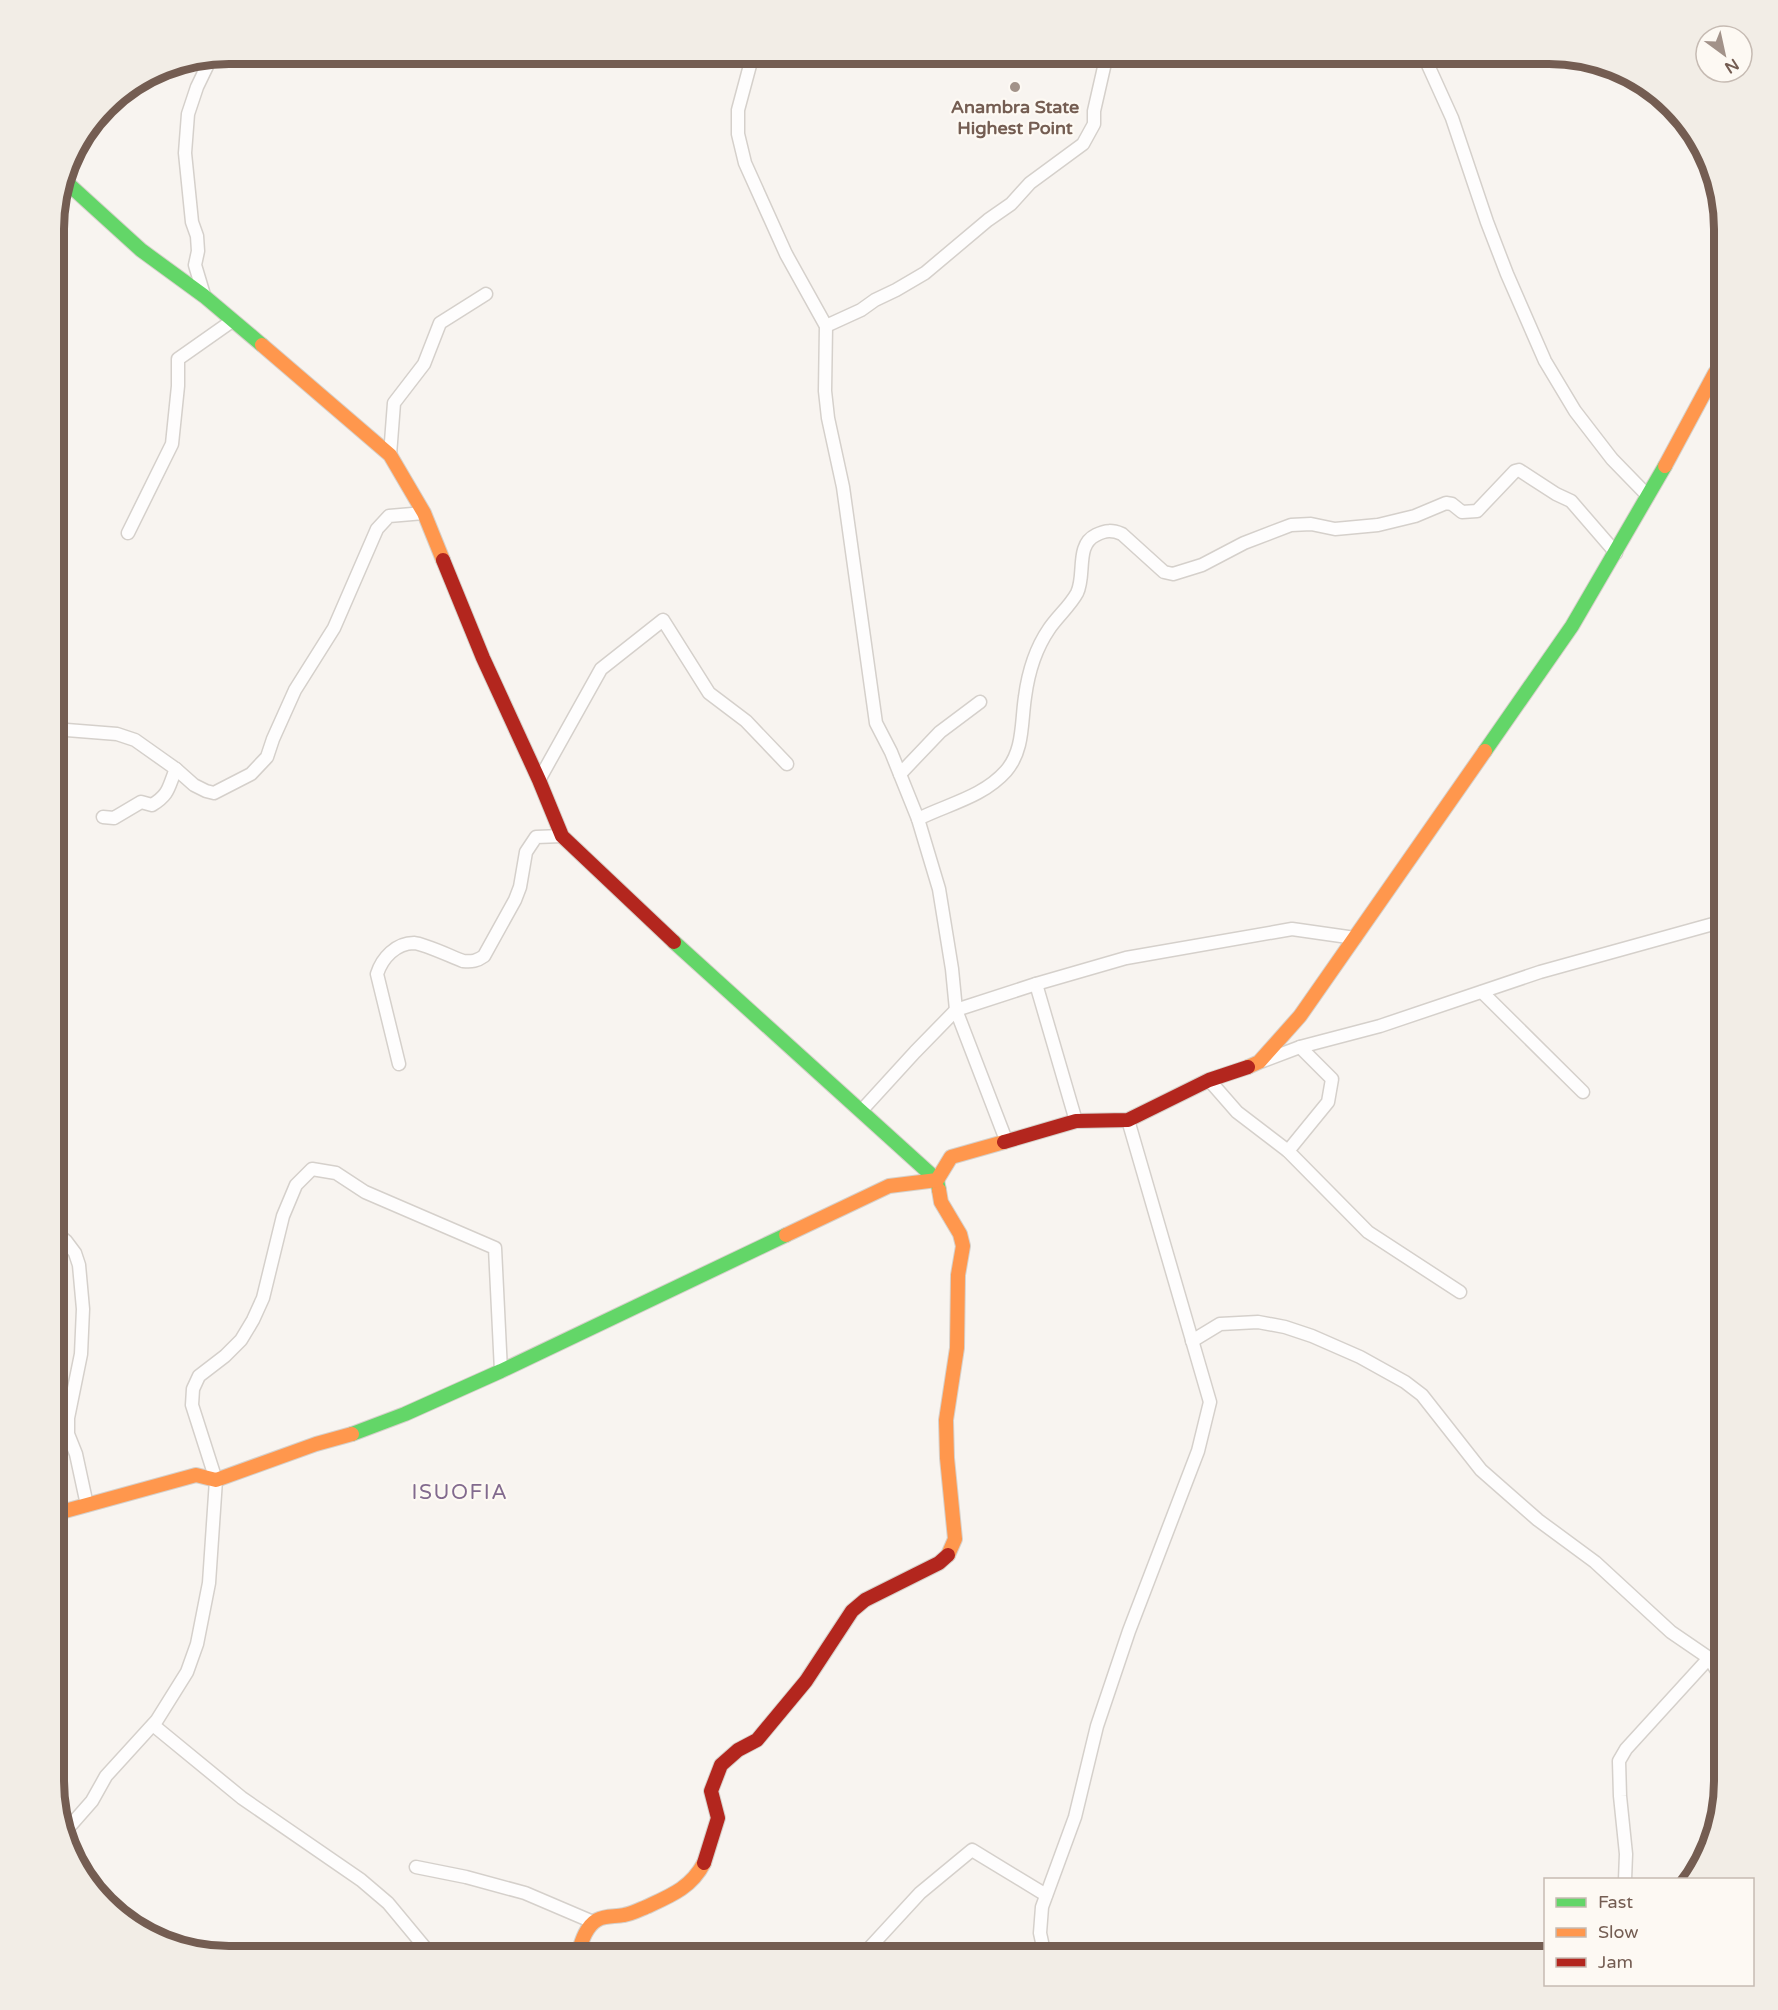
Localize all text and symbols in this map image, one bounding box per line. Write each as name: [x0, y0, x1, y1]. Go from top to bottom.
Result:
north arrow: [1694, 24, 1754, 84]
text: N: [1721, 54, 1742, 78]
marker: Anambra State Highest Point: [1008, 80, 1022, 94]
place label: Anambra State Highest Point: [951, 96, 1079, 139]
district label: ISUOFIA: [412, 1480, 508, 1505]
legend: [1544, 1878, 1754, 1986]
text: Fast: [1598, 1891, 1633, 1913]
text: Slow: [1598, 1921, 1639, 1943]
text: Jam: [1598, 1951, 1633, 1973]

